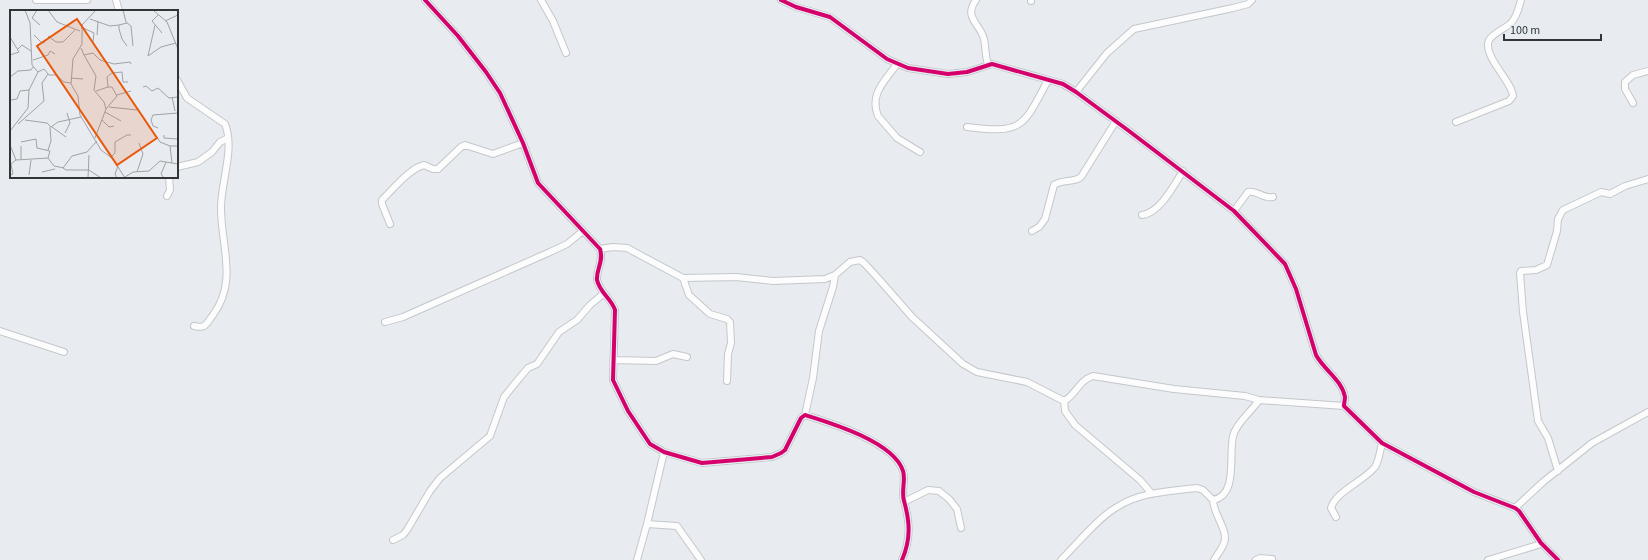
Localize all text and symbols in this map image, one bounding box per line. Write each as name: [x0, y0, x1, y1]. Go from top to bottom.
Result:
inset map: [10, 10, 178, 178]
scale bar: [1504, 16, 1601, 42]
text: 100 m: [1510, 22, 1540, 39]

